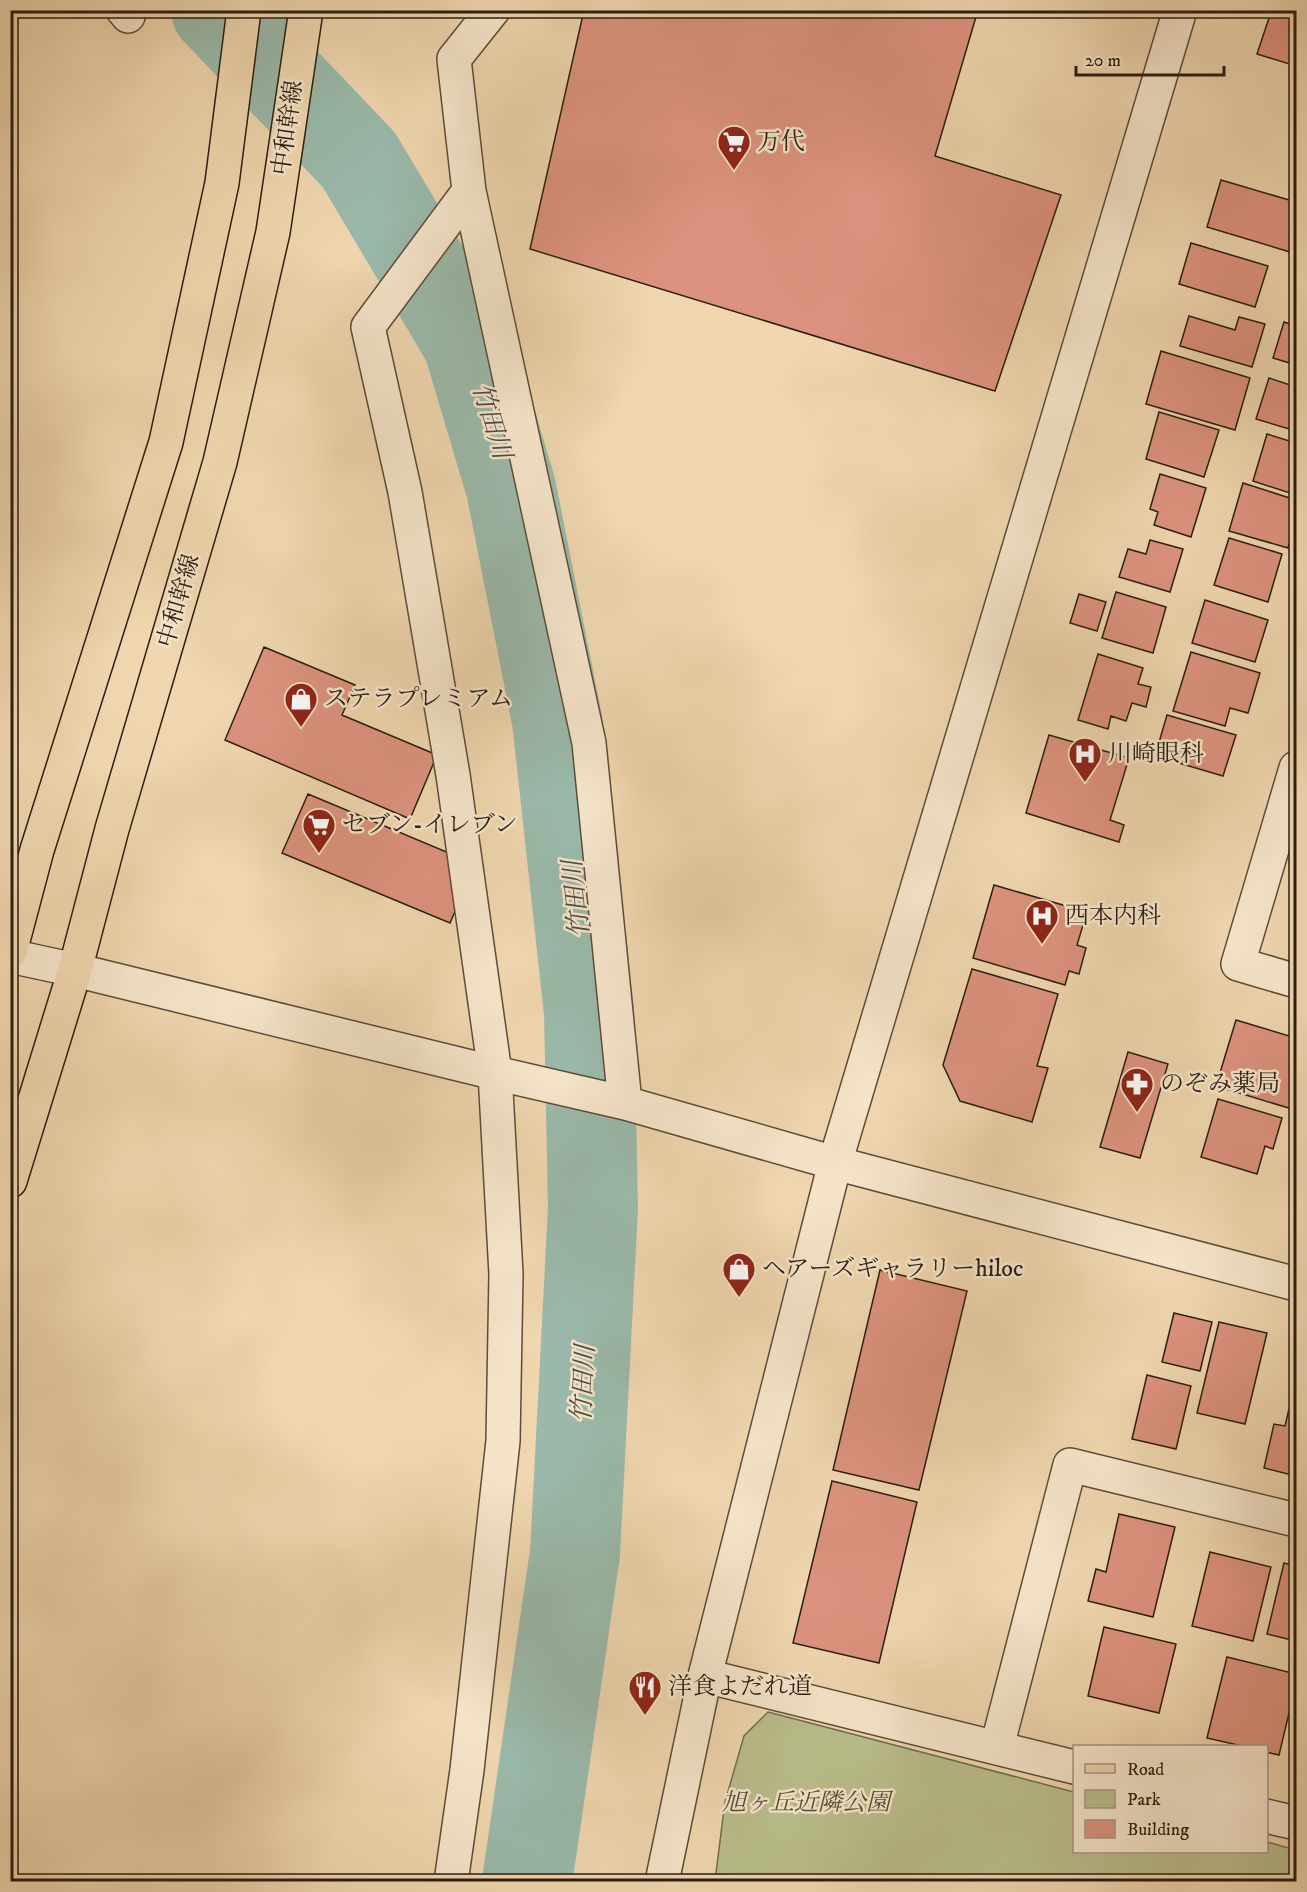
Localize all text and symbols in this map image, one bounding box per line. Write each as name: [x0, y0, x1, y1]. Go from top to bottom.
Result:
scale bar: [1076, 39, 1224, 77]
text: 20 m: [1085, 50, 1121, 72]
street label: 中和幹線: [266, 78, 310, 178]
supermarket icon: 万代: [716, 124, 752, 171]
place label: 万代: [757, 127, 805, 157]
water label: 竹田川: [464, 379, 519, 466]
street label: 中和幹線: [151, 551, 207, 651]
shop icon: ステラプレミアム: [283, 681, 319, 728]
place label: ステラプレミアム: [324, 684, 513, 714]
hospital icon: 川崎眼科: [1067, 736, 1103, 783]
place label: 川崎眼科: [1108, 739, 1204, 769]
supermarket icon: セブン-イレブン: [301, 807, 337, 854]
place label: セブン-イレブン: [342, 810, 518, 840]
water label: 竹田川: [556, 856, 597, 940]
hospital icon: 西本内科: [1024, 898, 1060, 945]
place label: 西本内科: [1065, 901, 1161, 931]
pharmacy icon: のぞみ薬局: [1119, 1066, 1155, 1113]
place label: のぞみ薬局: [1160, 1069, 1280, 1099]
shop icon: ヘアーズギャラリーhiloc: [721, 1251, 757, 1298]
place label: ヘアーズギャラリーhiloc: [762, 1254, 1023, 1284]
water label: 竹田川: [565, 1341, 603, 1424]
restaurant icon: 洋食よだれ道: [627, 1669, 663, 1716]
place label: 洋食よだれ道: [668, 1672, 812, 1702]
legend: [1073, 1745, 1268, 1853]
text: Road: [1127, 1759, 1164, 1781]
park label: 旭ヶ丘近隣公園: [722, 1788, 894, 1818]
text: Park: [1127, 1789, 1161, 1811]
text: Building: [1127, 1819, 1189, 1841]

